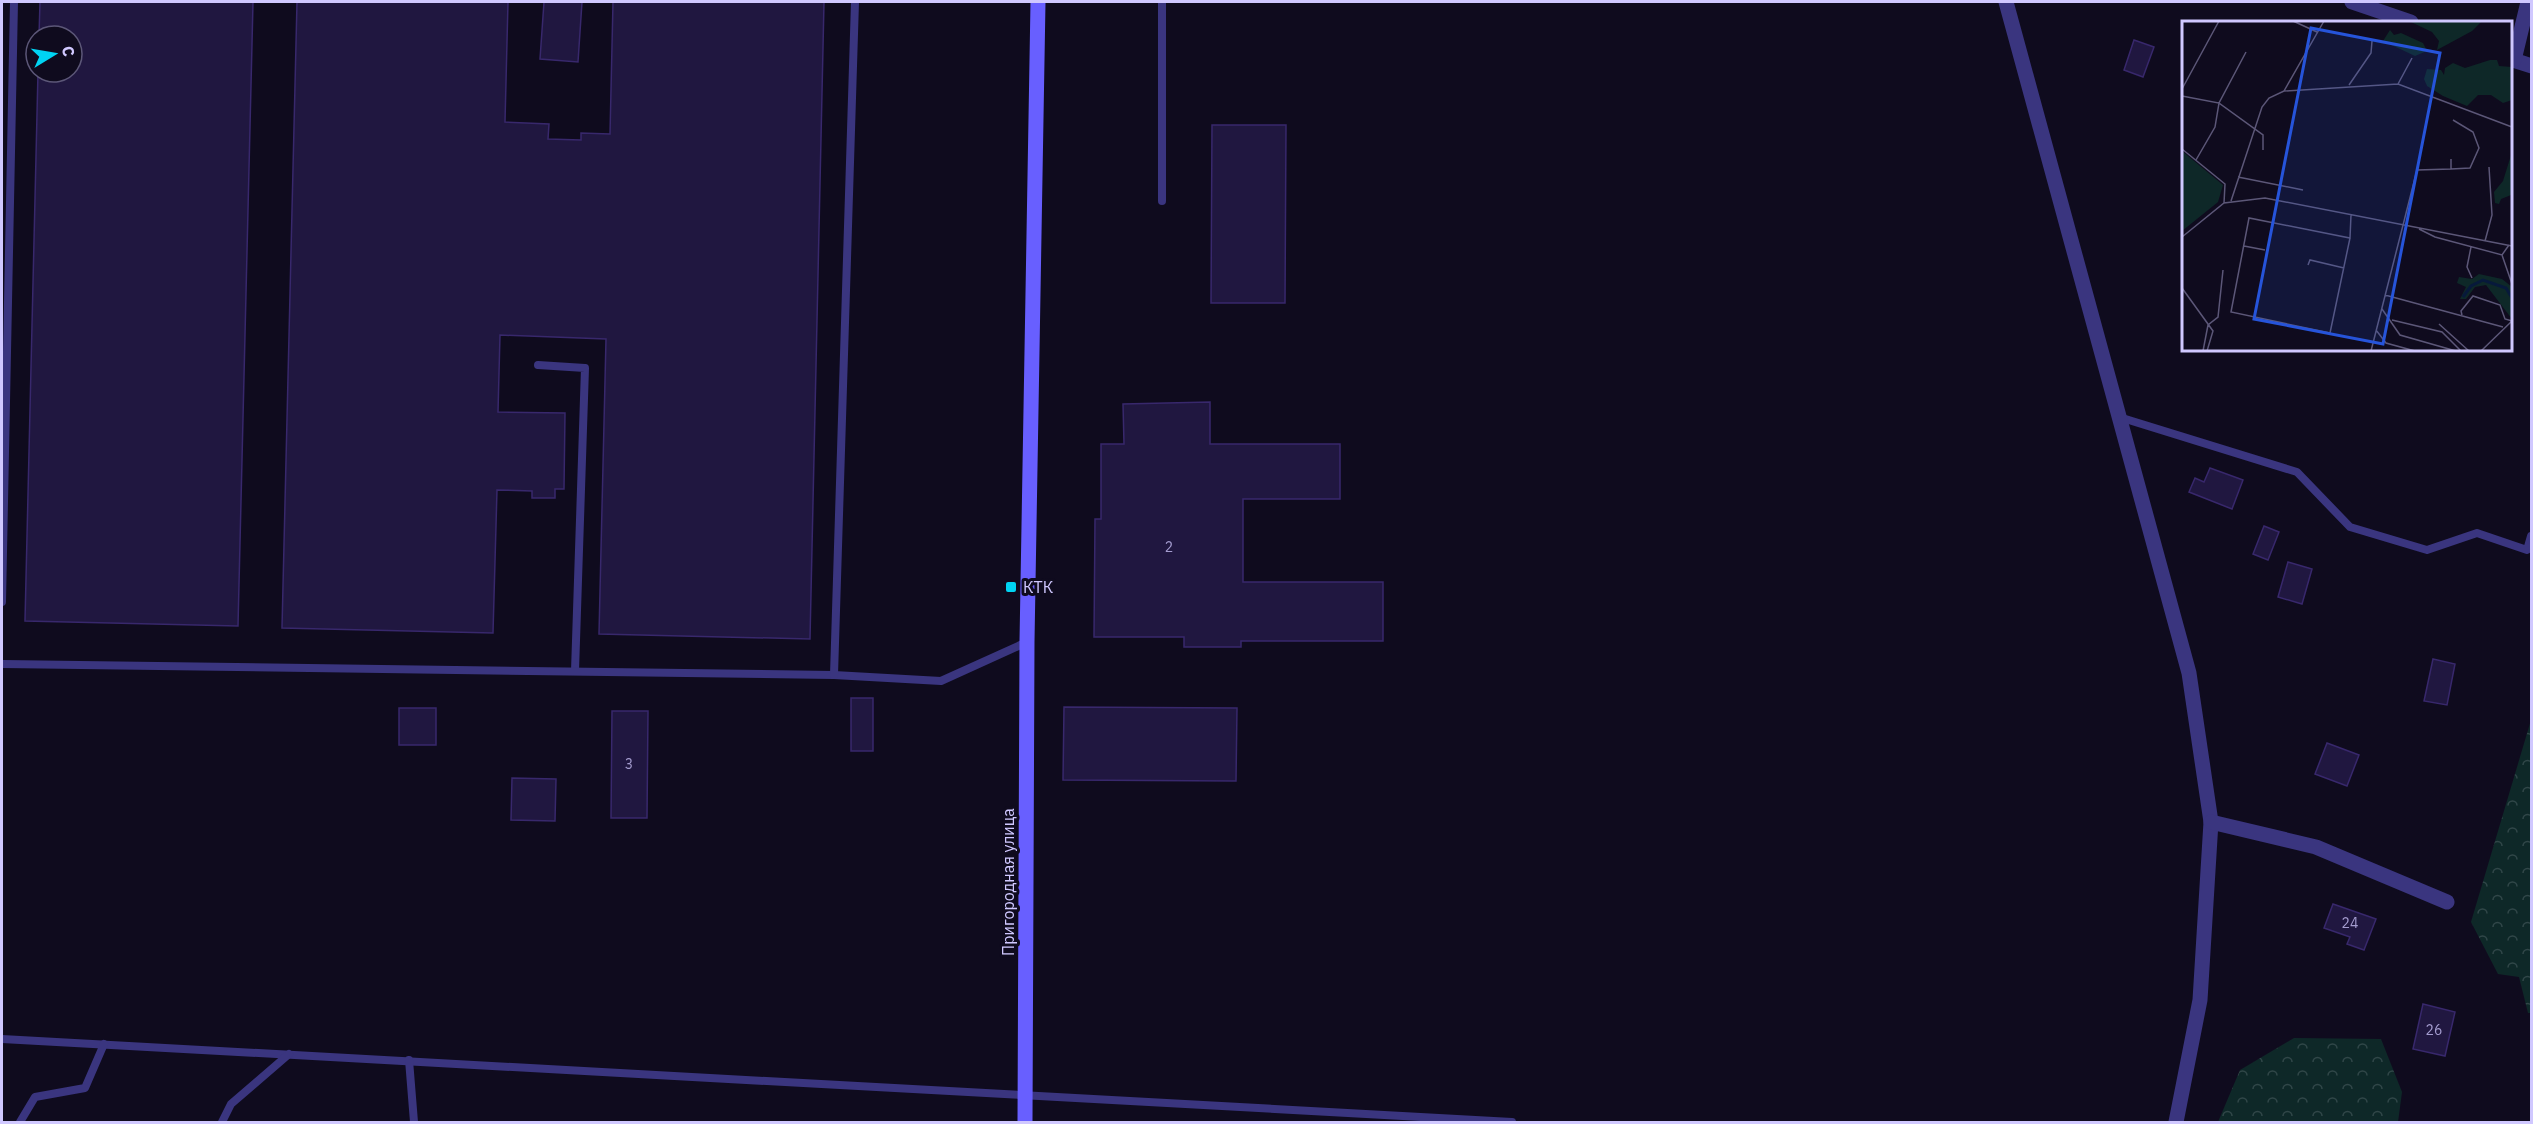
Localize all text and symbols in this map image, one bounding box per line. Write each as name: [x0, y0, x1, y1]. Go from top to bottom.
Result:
inset map: [2182, 21, 2512, 351]
north arrow: [24, 24, 84, 84]
text: С: [58, 44, 80, 58]
house number: 2: [1165, 538, 1173, 556]
place label: КТК: [1023, 577, 1053, 597]
marker: КТК: [1004, 580, 1018, 594]
house number: 3: [625, 755, 633, 773]
street label: Пригородная улица: [998, 808, 1018, 956]
house number: 24: [2342, 914, 2358, 932]
house number: 26: [2426, 1021, 2442, 1039]

